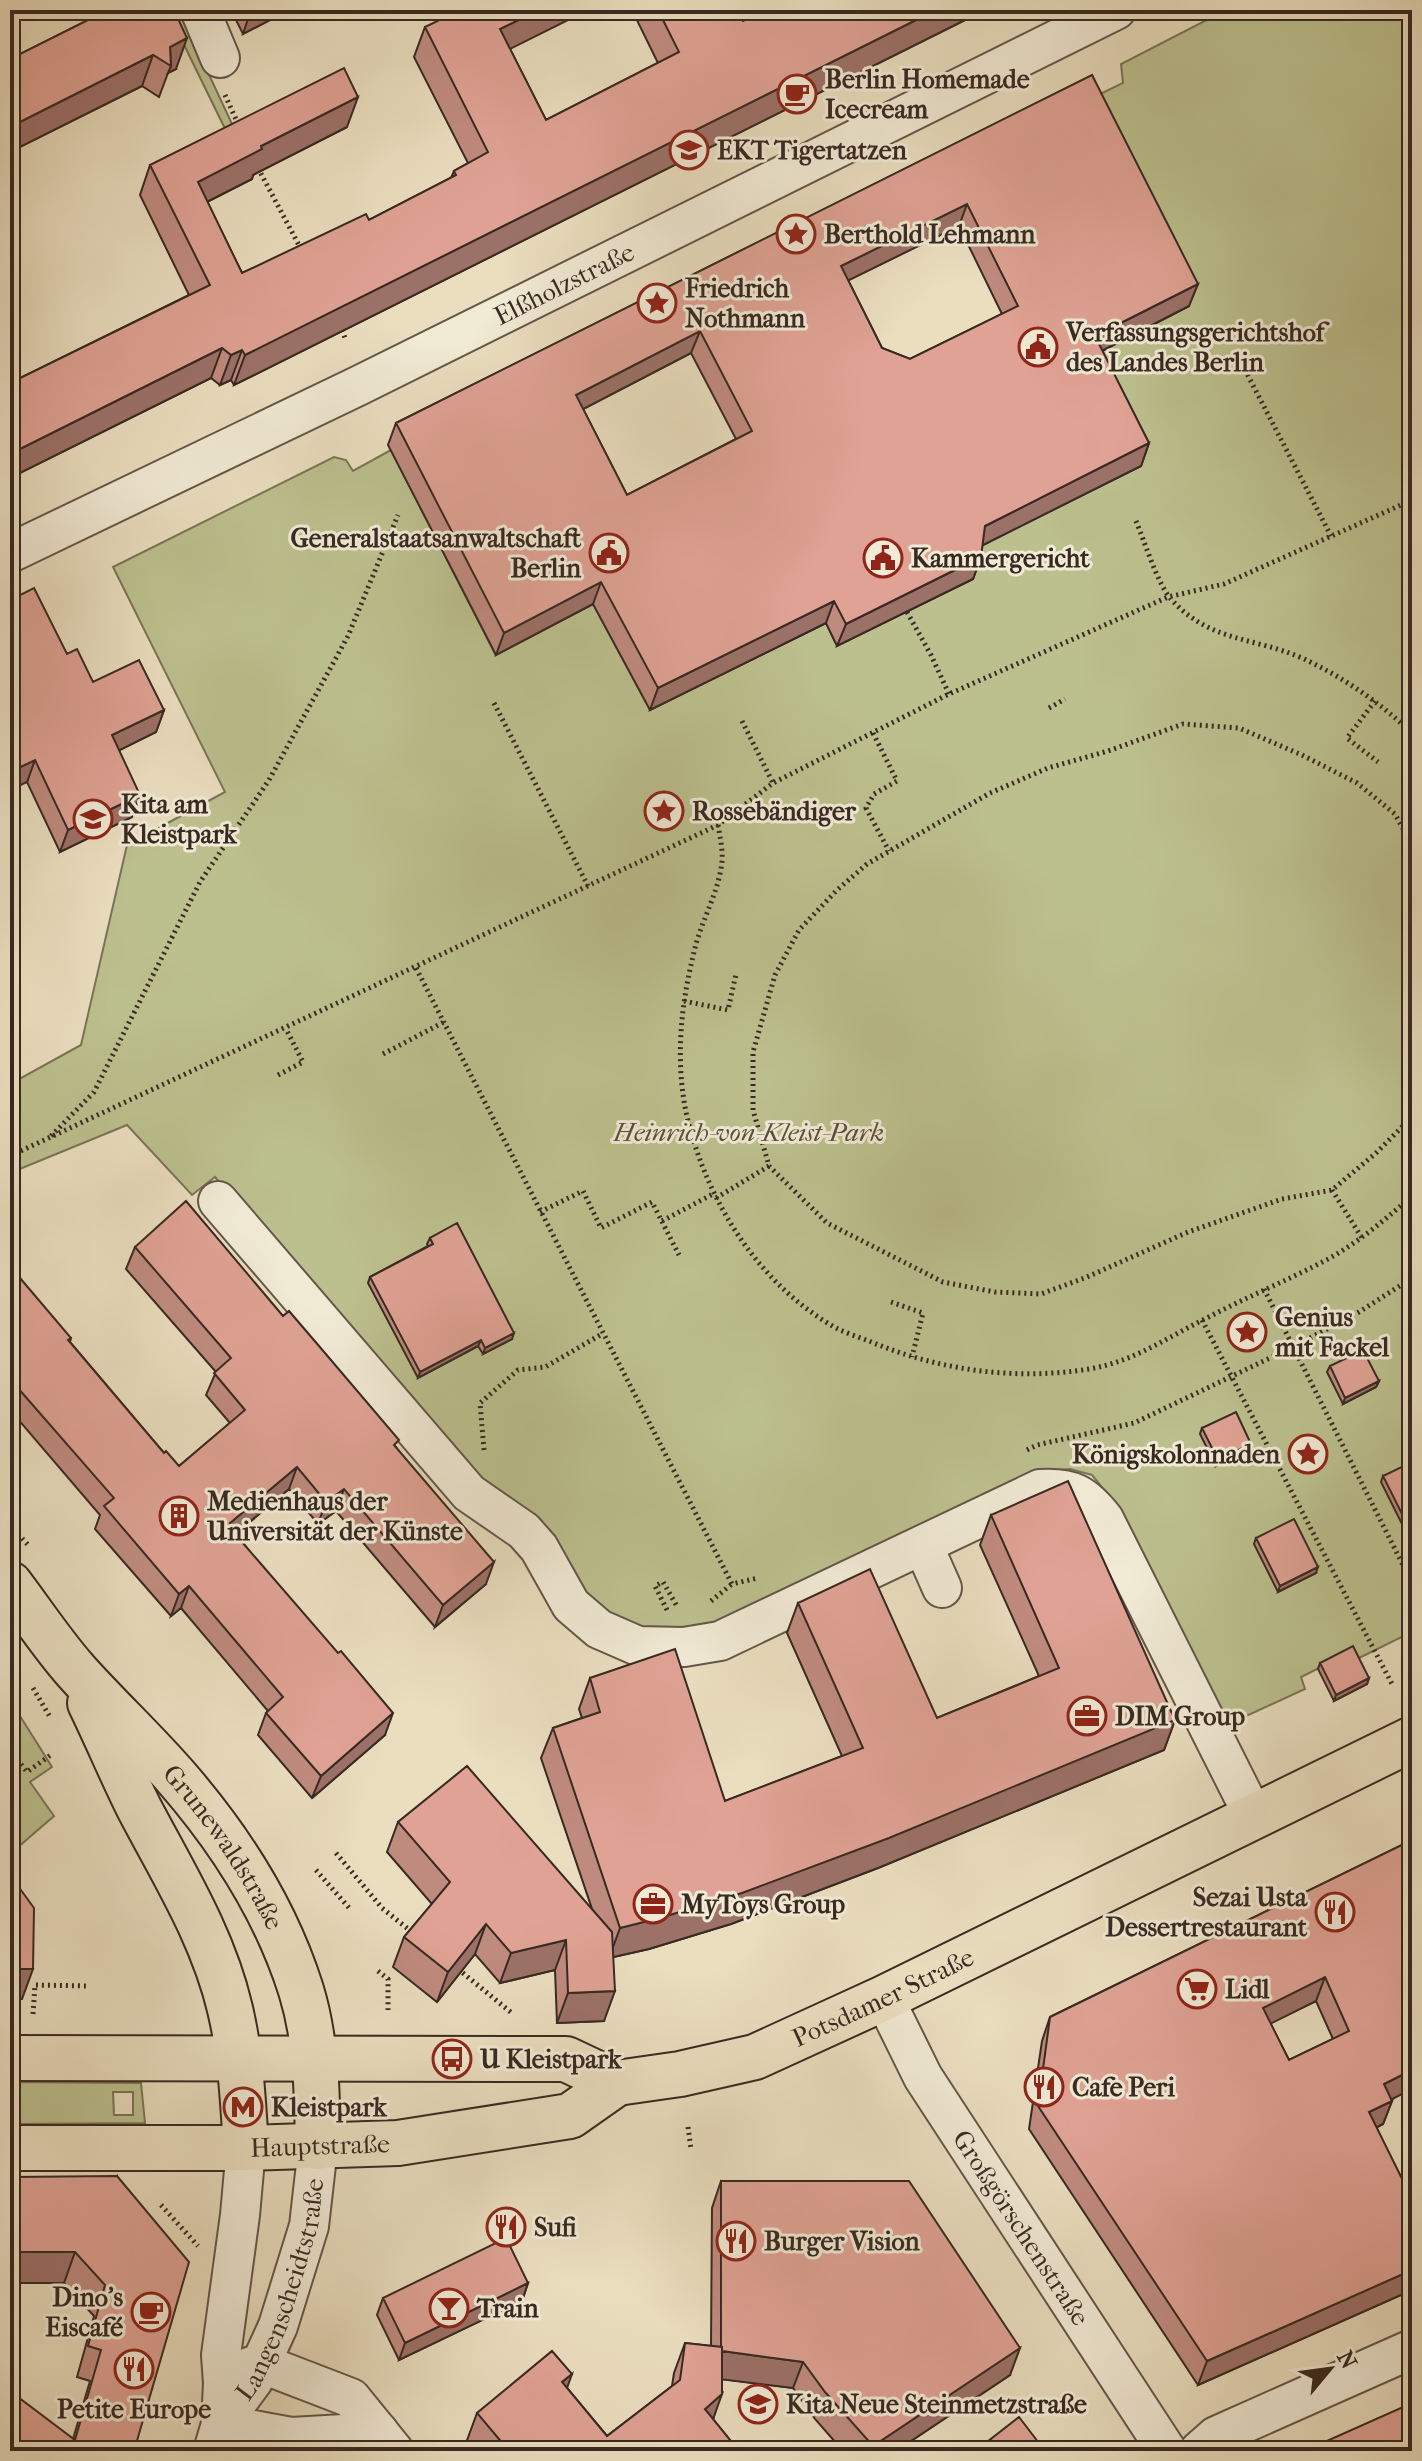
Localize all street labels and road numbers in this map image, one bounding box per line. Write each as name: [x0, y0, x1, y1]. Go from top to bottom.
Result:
street label: Elßholzstraße: [489, 236, 639, 332]
street label: Grunewaldstraße: [157, 1758, 290, 1935]
street label: Potsdamer Straße: [787, 1941, 979, 2053]
street label: Großgörschenstraße: [946, 2124, 1096, 2331]
street label: Hauptstraße: [250, 2128, 390, 2163]
street label: Langenscheidtstraße: [229, 2177, 330, 2406]

